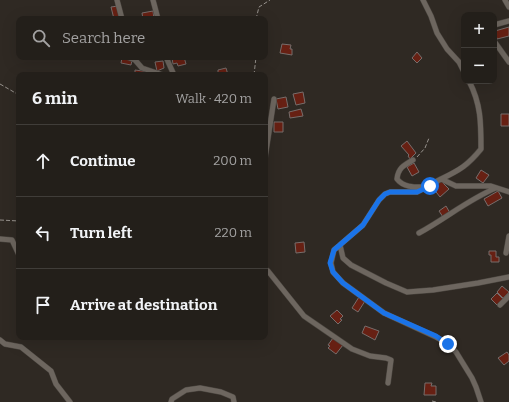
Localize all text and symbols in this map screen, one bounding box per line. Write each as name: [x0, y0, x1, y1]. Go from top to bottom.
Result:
map controls: [461, 12, 497, 84]
button: +: [461, 12, 497, 48]
search box: [16, 16, 268, 60]
icon: search: [30, 27, 52, 49]
text: Search here: [62, 29, 145, 47]
button: −: [461, 48, 497, 84]
text: 6 min: [32, 88, 78, 109]
text: Walk · 420 m: [176, 91, 252, 106]
icon: ahead: [32, 150, 54, 172]
text: Continue: [70, 152, 136, 170]
text: 200 m: [213, 153, 252, 168]
route start: [421, 177, 439, 195]
icon: left: [32, 222, 54, 244]
text: Turn left: [70, 224, 132, 242]
text: 220 m: [215, 225, 252, 240]
icon: arrive: [32, 294, 54, 316]
text: Arrive at destination: [70, 296, 217, 314]
route end: [439, 335, 457, 353]

